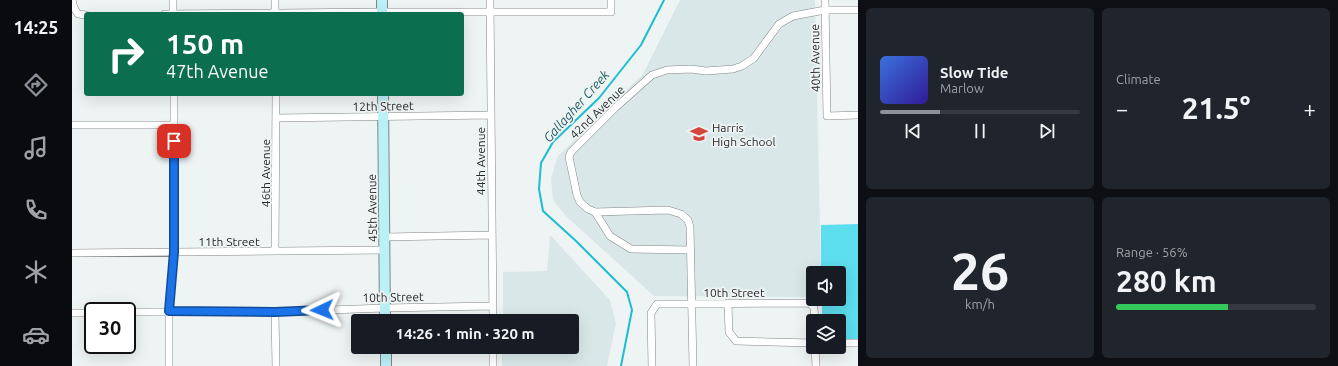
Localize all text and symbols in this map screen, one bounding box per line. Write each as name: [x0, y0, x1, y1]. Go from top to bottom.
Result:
text: 14:25: [13, 17, 59, 37]
street label: 40th Avenue: [808, 24, 822, 92]
icon: right: [100, 28, 152, 80]
text: 150 m: [166, 28, 244, 59]
text: 47th Avenue: [166, 61, 268, 81]
text: Slow Tide: [940, 64, 1008, 81]
water label: Gallagher Creek: [540, 67, 612, 145]
icon: directions: [22, 71, 50, 99]
text: Climate: [1116, 72, 1161, 86]
text: Marlow: [940, 81, 984, 95]
street label: 42nd Avenue: [567, 83, 627, 141]
text: 21.5°: [1182, 91, 1250, 125]
text: −: [1116, 96, 1128, 121]
text: +: [1304, 96, 1316, 121]
street label: 12th Street: [352, 99, 414, 113]
icon: previous: [902, 120, 924, 142]
icon: pause: [969, 120, 991, 142]
icon: next: [1036, 120, 1058, 142]
place label: Harris High School: [712, 121, 776, 148]
pin: [157, 124, 191, 158]
school or university icon: Harris High School: [689, 124, 709, 144]
street label: 44th Avenue: [474, 127, 487, 195]
icon: arrive: [163, 130, 185, 152]
icon: music: [22, 134, 50, 162]
street label: 46th Avenue: [259, 139, 272, 207]
street label: 45th Avenue: [365, 174, 379, 242]
icon: phone: [22, 196, 50, 224]
street label: 11th Street: [198, 235, 260, 248]
text: 26: [951, 242, 1009, 300]
text: Range · 56%: [1116, 245, 1188, 259]
icon: climate: [22, 258, 50, 286]
text: 280 km: [1116, 264, 1217, 298]
map controls: [806, 266, 846, 354]
button: sound: [806, 266, 846, 306]
street label: 10th Street: [703, 286, 765, 299]
position arrow: [301, 289, 343, 331]
street label: 10th Street: [362, 290, 424, 304]
text: km/h: [965, 297, 995, 311]
speed limit sign: 30: [84, 302, 136, 354]
button: layers: [806, 314, 846, 354]
icon: car: [22, 321, 50, 349]
text: 14:26 · 1 min · 320 m: [396, 325, 534, 342]

